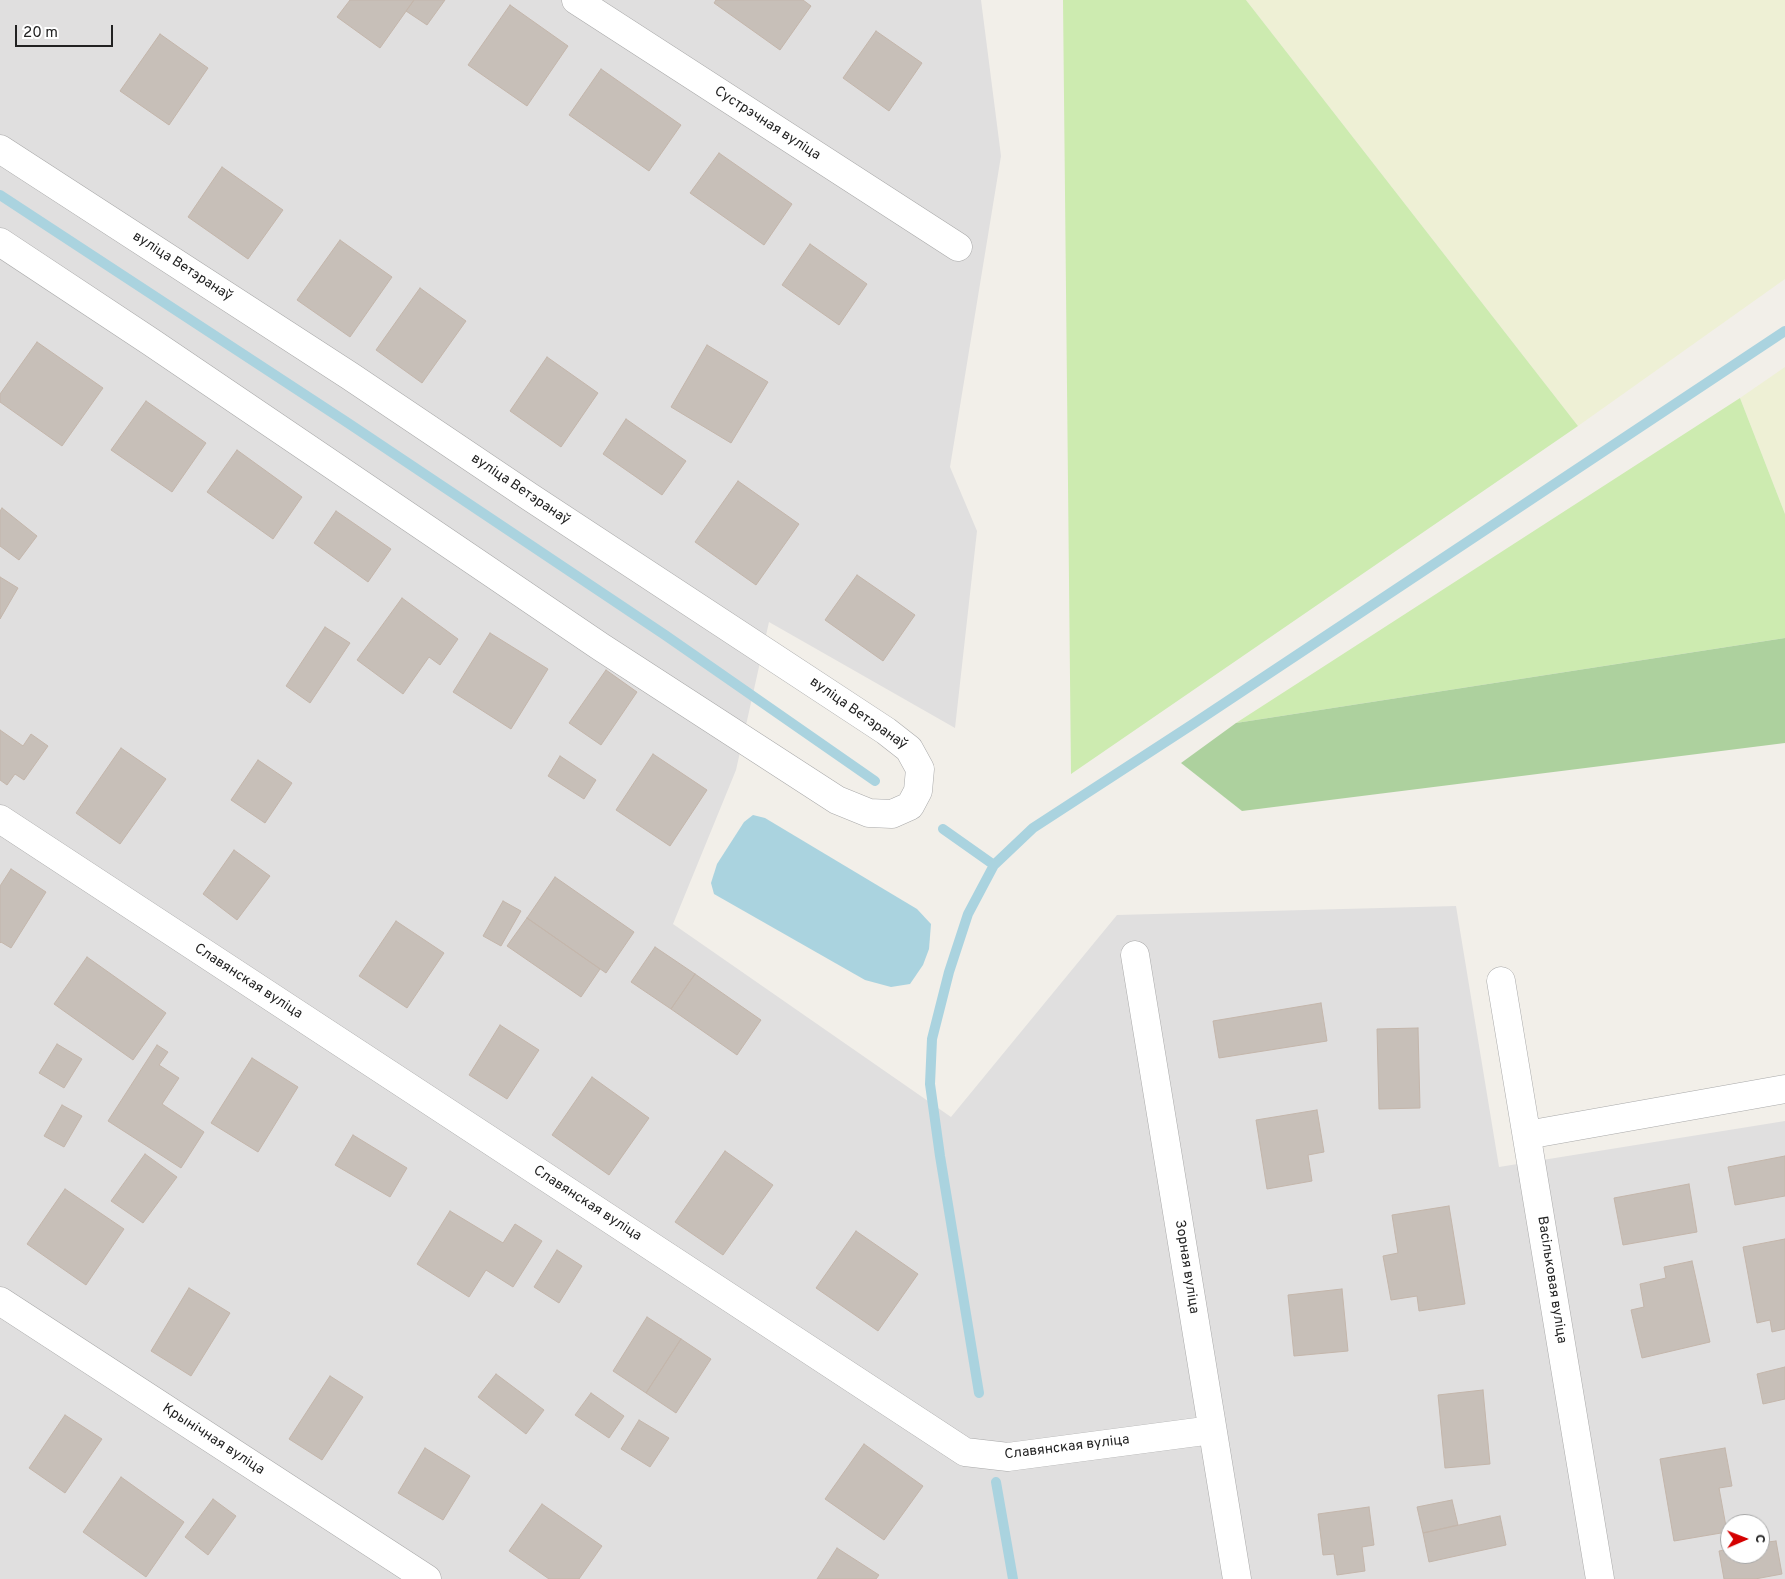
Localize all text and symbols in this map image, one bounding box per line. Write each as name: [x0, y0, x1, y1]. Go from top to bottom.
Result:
scale bar: [18, 15, 115, 47]
text: 20 m: [23, 24, 58, 43]
street label: Сустрэчная вуліца: [711, 83, 823, 165]
street label: вуліца Ветэранаў: [129, 229, 235, 305]
street label: вуліца Ветэранаў: [467, 451, 573, 529]
street label: вуліца Ветэранаў: [806, 674, 910, 754]
street label: Славянская вуліца: [191, 941, 305, 1023]
street label: Славянская вуліца: [530, 1163, 644, 1245]
street label: Васільковая вуліца: [1533, 1215, 1569, 1345]
street label: Зорная вуліца: [1170, 1219, 1202, 1315]
street label: Крынічная вуліца: [159, 1401, 267, 1479]
street label: Славянская вуліца: [1004, 1432, 1130, 1464]
north arrow: [1720, 1514, 1770, 1564]
text: С: [1751, 1534, 1768, 1543]

